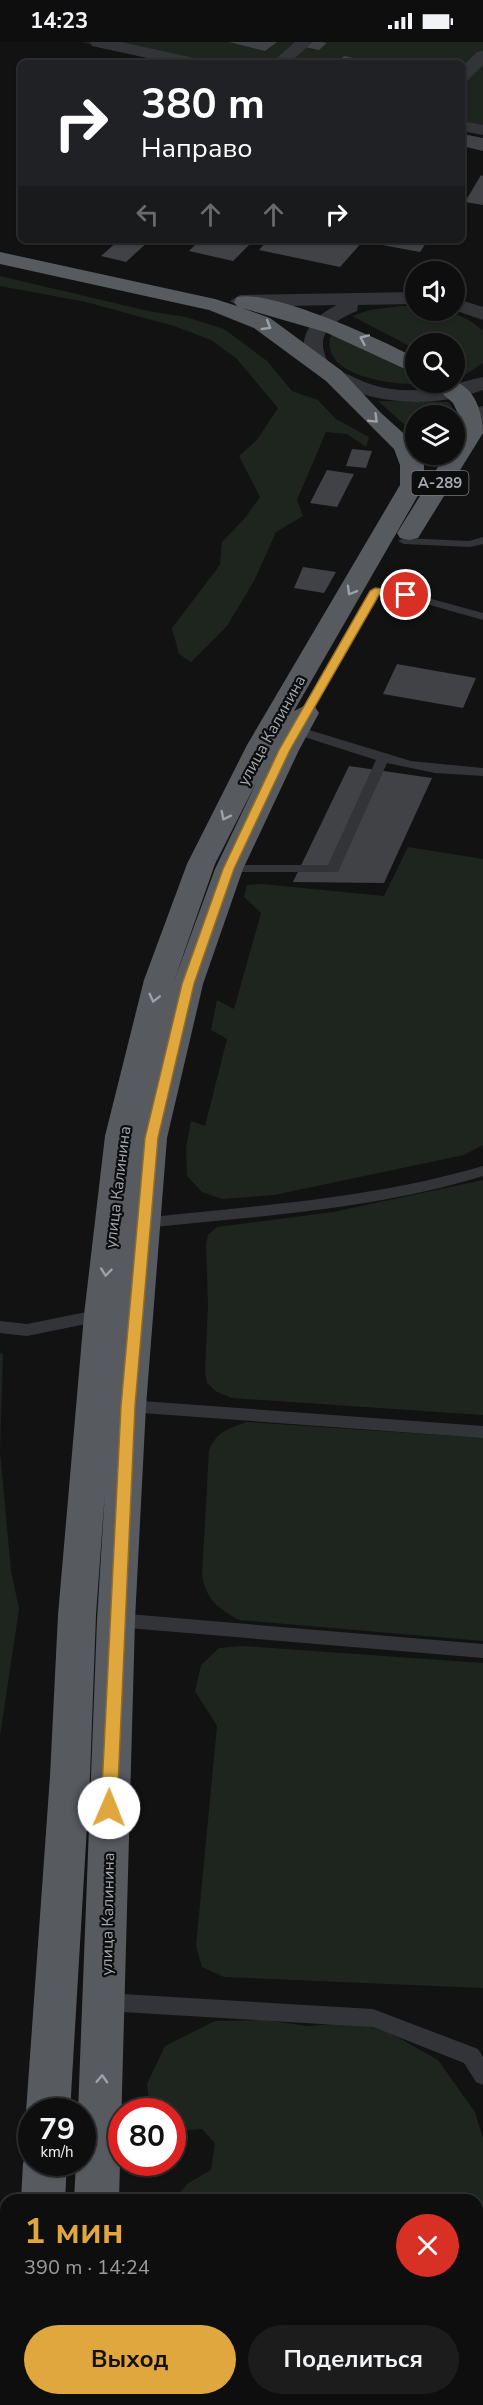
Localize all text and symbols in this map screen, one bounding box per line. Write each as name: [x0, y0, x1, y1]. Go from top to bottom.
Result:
text: 14:23: [30, 6, 88, 36]
text: 380 m: [141, 76, 265, 133]
icon: right: [42, 84, 120, 162]
text: Направо: [141, 130, 252, 167]
icon: left: [131, 198, 164, 231]
icon: ahead: [194, 198, 227, 231]
icon: ahead: [257, 198, 290, 231]
icon: right: [320, 198, 353, 231]
map controls: [405, 261, 465, 465]
button: sound: [405, 261, 465, 321]
one-way arrow: [261, 319, 271, 330]
button: search: [405, 333, 465, 393]
one-way arrow: [360, 334, 371, 346]
button: layers: [405, 405, 465, 465]
one-way arrow: [367, 412, 377, 423]
road number: А-289: [412, 471, 468, 495]
pin: [380, 569, 431, 620]
icon: arrive: [389, 578, 422, 611]
one-way arrow: [346, 585, 358, 595]
street label: улица Калинина: [232, 671, 311, 790]
one-way arrow: [221, 810, 232, 821]
one-way arrow: [149, 992, 162, 1002]
street label: улица Калинина: [100, 1125, 136, 1249]
one-way arrow: [100, 1267, 113, 1276]
position arrow: [77, 1776, 141, 1840]
street label: улица Калинина: [96, 1852, 120, 1976]
one-way arrow: [95, 2075, 108, 2084]
speed limit sign: 80: [108, 2098, 186, 2176]
text: 79: [39, 2109, 75, 2150]
text: km/h: [40, 2142, 74, 2162]
text: 1 мин: [24, 2207, 124, 2256]
button: close: [396, 2214, 459, 2277]
text: 390 m · 14:24: [24, 2254, 150, 2281]
button: Выход: [24, 2325, 236, 2394]
button: Поделиться: [248, 2325, 459, 2394]

